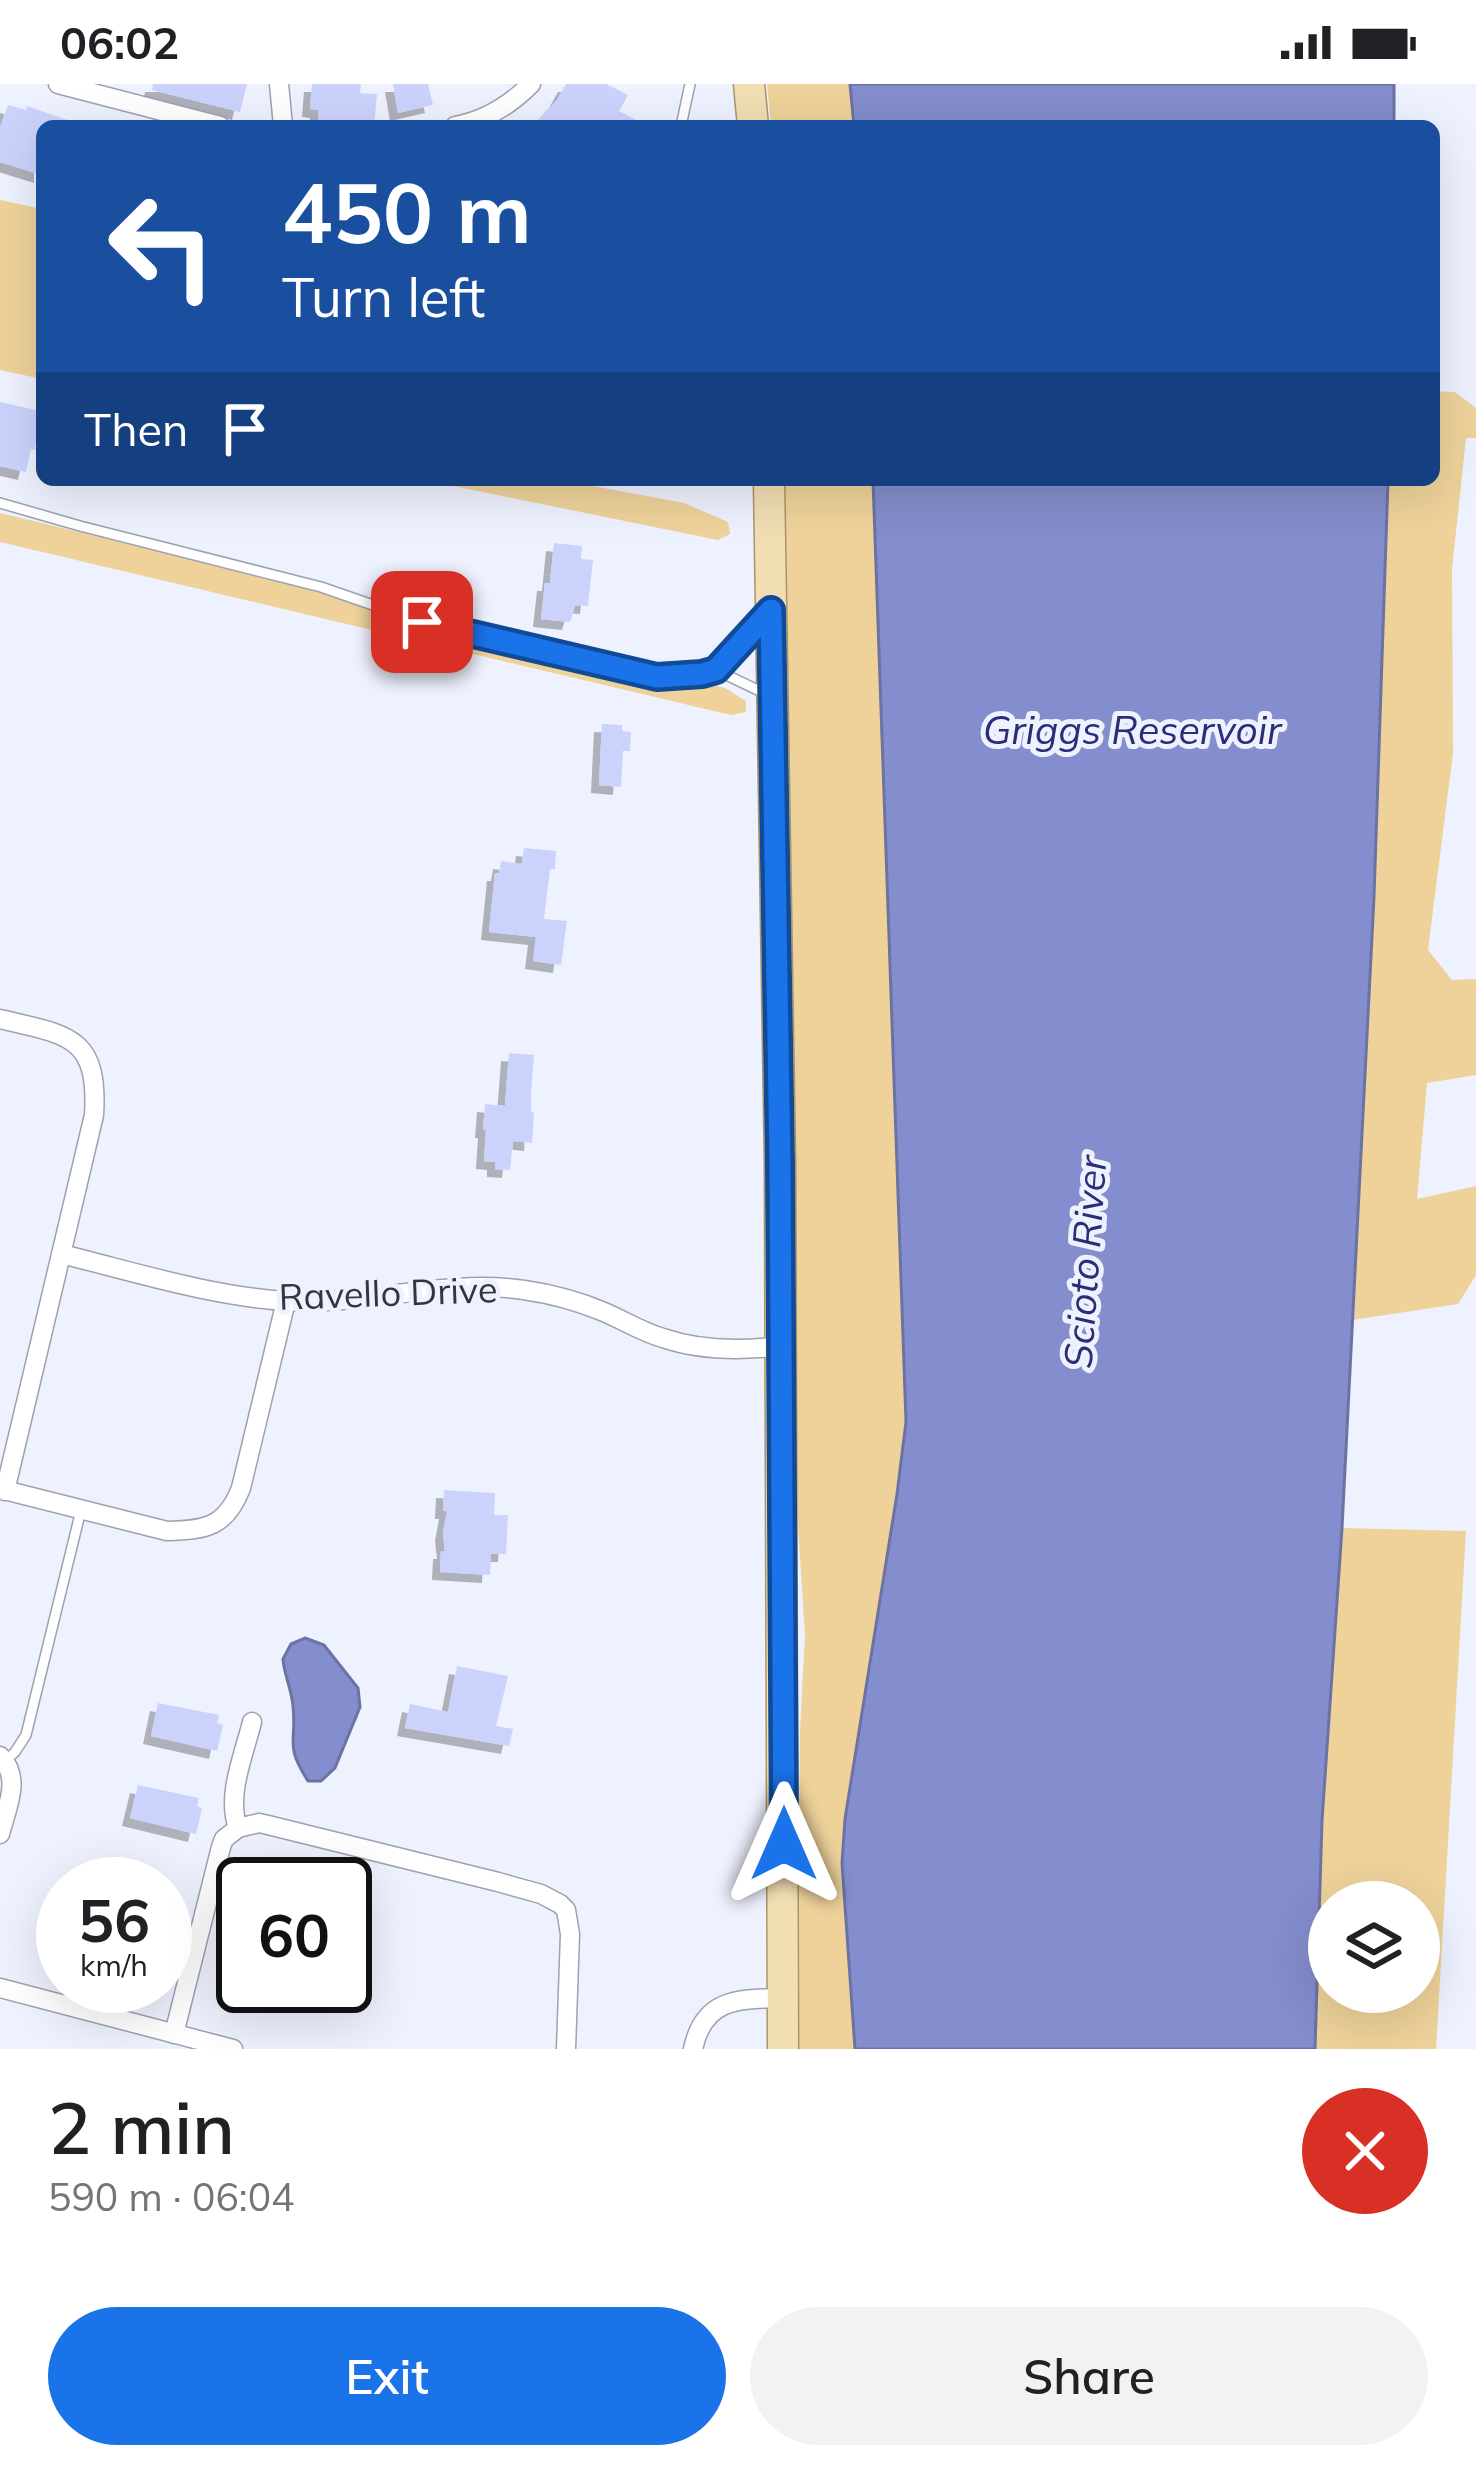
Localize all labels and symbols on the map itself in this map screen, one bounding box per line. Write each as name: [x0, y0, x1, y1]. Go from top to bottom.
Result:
pin: [371, 571, 473, 673]
water label: Griggs Reservoir: [983, 705, 1283, 754]
water label: Scioto River: [1053, 1152, 1116, 1370]
street label: Ravello Drive: [278, 1266, 498, 1319]
position arrow: [721, 1781, 847, 1907]
speed limit sign: 60: [216, 1857, 372, 2013]

